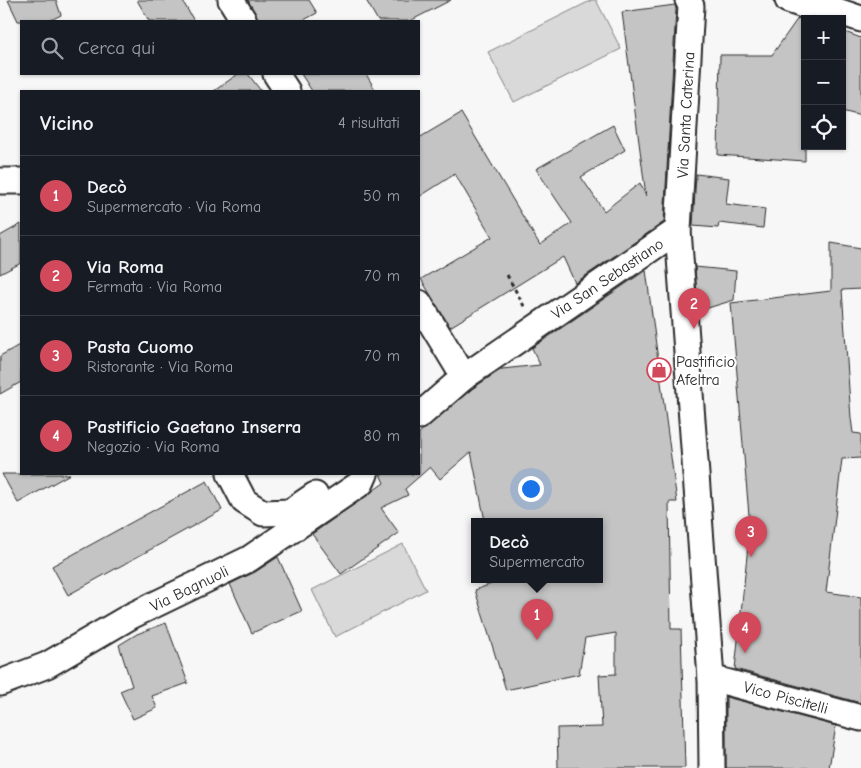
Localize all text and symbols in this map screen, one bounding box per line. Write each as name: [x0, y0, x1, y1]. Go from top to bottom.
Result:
map controls: [801, 15, 846, 150]
button: +: [801, 15, 846, 60]
search box: [20, 20, 420, 75]
icon: search: [38, 34, 66, 62]
text: Cerca qui: [78, 37, 155, 59]
street label: Via Santa Caterina: [674, 51, 698, 179]
button: −: [801, 60, 846, 105]
button: locate: [801, 105, 846, 150]
text: Vicino: [40, 111, 94, 135]
text: 4 risultati: [338, 114, 400, 132]
text: Decò: [87, 176, 127, 198]
text: 1: [53, 187, 59, 205]
text: 50 m: [363, 187, 400, 205]
text: Supermercato · Via Roma: [87, 198, 261, 216]
street label: Via San Sebastiano: [548, 235, 667, 323]
text: Via Roma: [87, 256, 164, 278]
text: 2: [52, 267, 60, 285]
text: 70 m: [364, 267, 400, 285]
text: Fermata · Via Roma: [87, 278, 222, 296]
pin: 2: [678, 288, 710, 329]
text: Pasta Cuomo: [87, 336, 193, 358]
text: 3: [52, 347, 60, 365]
text: 70 m: [364, 347, 400, 365]
place label: Pastificio Afeltra: [676, 353, 735, 389]
shop icon: Pastificio Afeltra: [646, 357, 672, 383]
text: Ristorante · Via Roma: [87, 358, 233, 376]
text: Pastificio Gaetano Inserra: [87, 416, 301, 438]
text: 4: [52, 427, 60, 445]
text: 80 m: [363, 427, 400, 445]
text: Negozio · Via Roma: [87, 438, 220, 456]
your location: [518, 476, 544, 502]
pin: 3: [735, 516, 767, 557]
popup: [471, 518, 603, 583]
text: Decò: [489, 531, 529, 553]
text: Supermercato: [489, 553, 585, 571]
street label: Via Bagnuoli: [147, 562, 232, 616]
pin: 1: [521, 599, 553, 640]
pin: 4: [729, 612, 761, 653]
street label: Vico Piscitelli: [741, 678, 830, 718]

